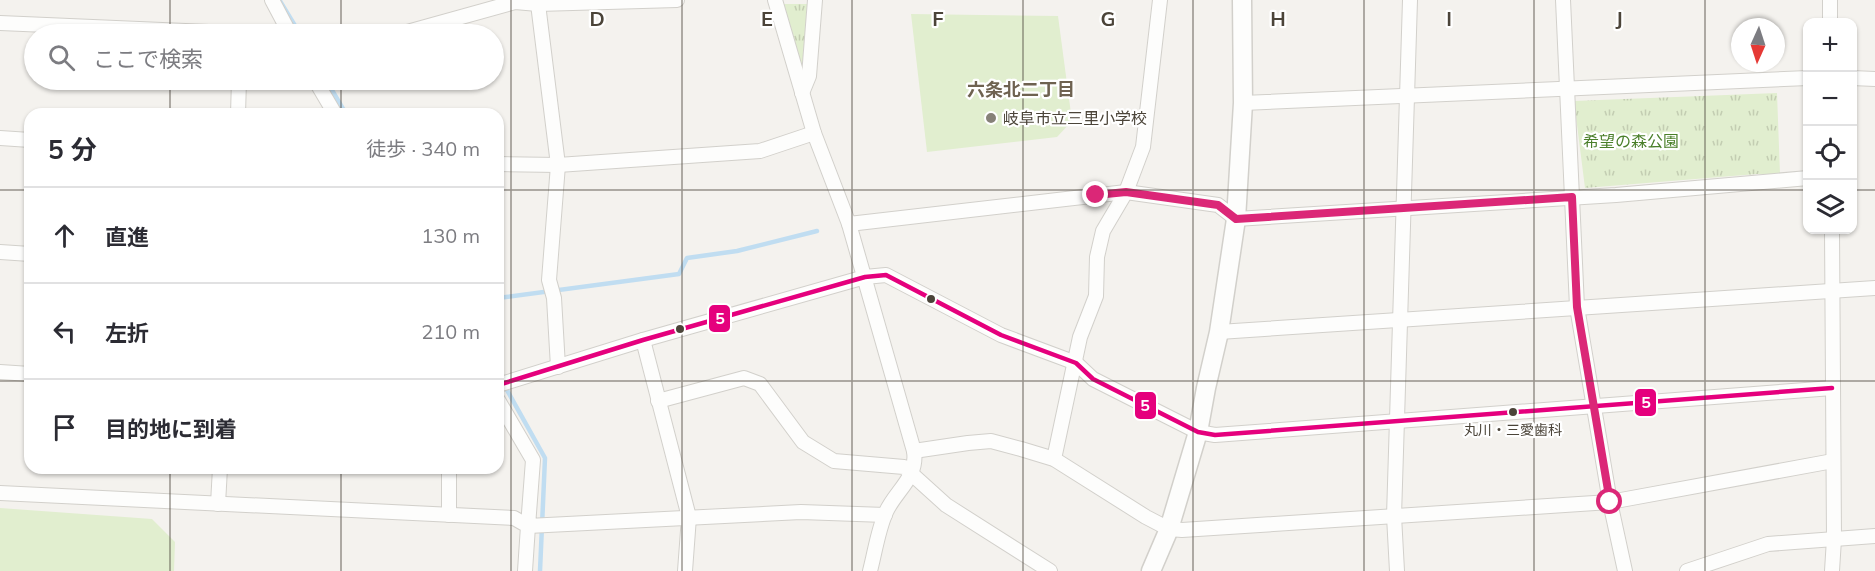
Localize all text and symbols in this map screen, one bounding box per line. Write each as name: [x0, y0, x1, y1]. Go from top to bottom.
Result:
text: D: [589, 6, 605, 31]
text: E: [761, 6, 773, 31]
text: F: [932, 6, 944, 31]
text: G: [1101, 6, 1115, 31]
text: H: [1270, 6, 1286, 31]
text: I: [1446, 6, 1452, 31]
text: J: [1615, 6, 1623, 31]
north arrow: [1731, 18, 1785, 72]
map controls: [1803, 18, 1857, 234]
button: +: [1803, 18, 1857, 72]
search box: [24, 24, 504, 90]
icon: search: [45, 41, 78, 74]
text: ここで検索: [93, 45, 203, 73]
button: −: [1803, 72, 1857, 126]
district label: 六条北二丁目: [967, 78, 1075, 101]
place label: 岐阜市立三里小学校: [1003, 108, 1147, 128]
marker: 岐阜市立三里小学校: [984, 111, 998, 125]
button: locate: [1803, 126, 1857, 180]
park label: 希望の森公園: [1583, 131, 1679, 151]
text: 5 分: [48, 133, 97, 166]
text: 徒歩 · 340 m: [366, 136, 480, 161]
button: layers: [1803, 180, 1857, 234]
route end: [1082, 181, 1108, 207]
icon: ahead: [48, 219, 81, 252]
text: 直進: [105, 223, 149, 251]
text: 130 m: [421, 223, 480, 248]
unlabelled marker: [925, 293, 937, 305]
line badge: 5: [708, 304, 731, 333]
text: 5: [715, 308, 725, 328]
icon: left: [48, 315, 81, 348]
text: 左折: [105, 319, 149, 347]
text: 210 m: [421, 319, 480, 344]
unlabelled marker: [674, 323, 686, 335]
line badge: 5: [1634, 388, 1657, 417]
line badge: 5: [1134, 391, 1157, 420]
text: 5: [1641, 392, 1651, 412]
text: 5: [1140, 395, 1150, 415]
marker: 丸川・三愛歯科: [1507, 406, 1519, 418]
icon: arrive: [48, 411, 81, 444]
text: 目的地に到着: [105, 415, 237, 443]
place label: 丸川・三愛歯科: [1464, 421, 1562, 439]
route start: [1596, 488, 1622, 514]

